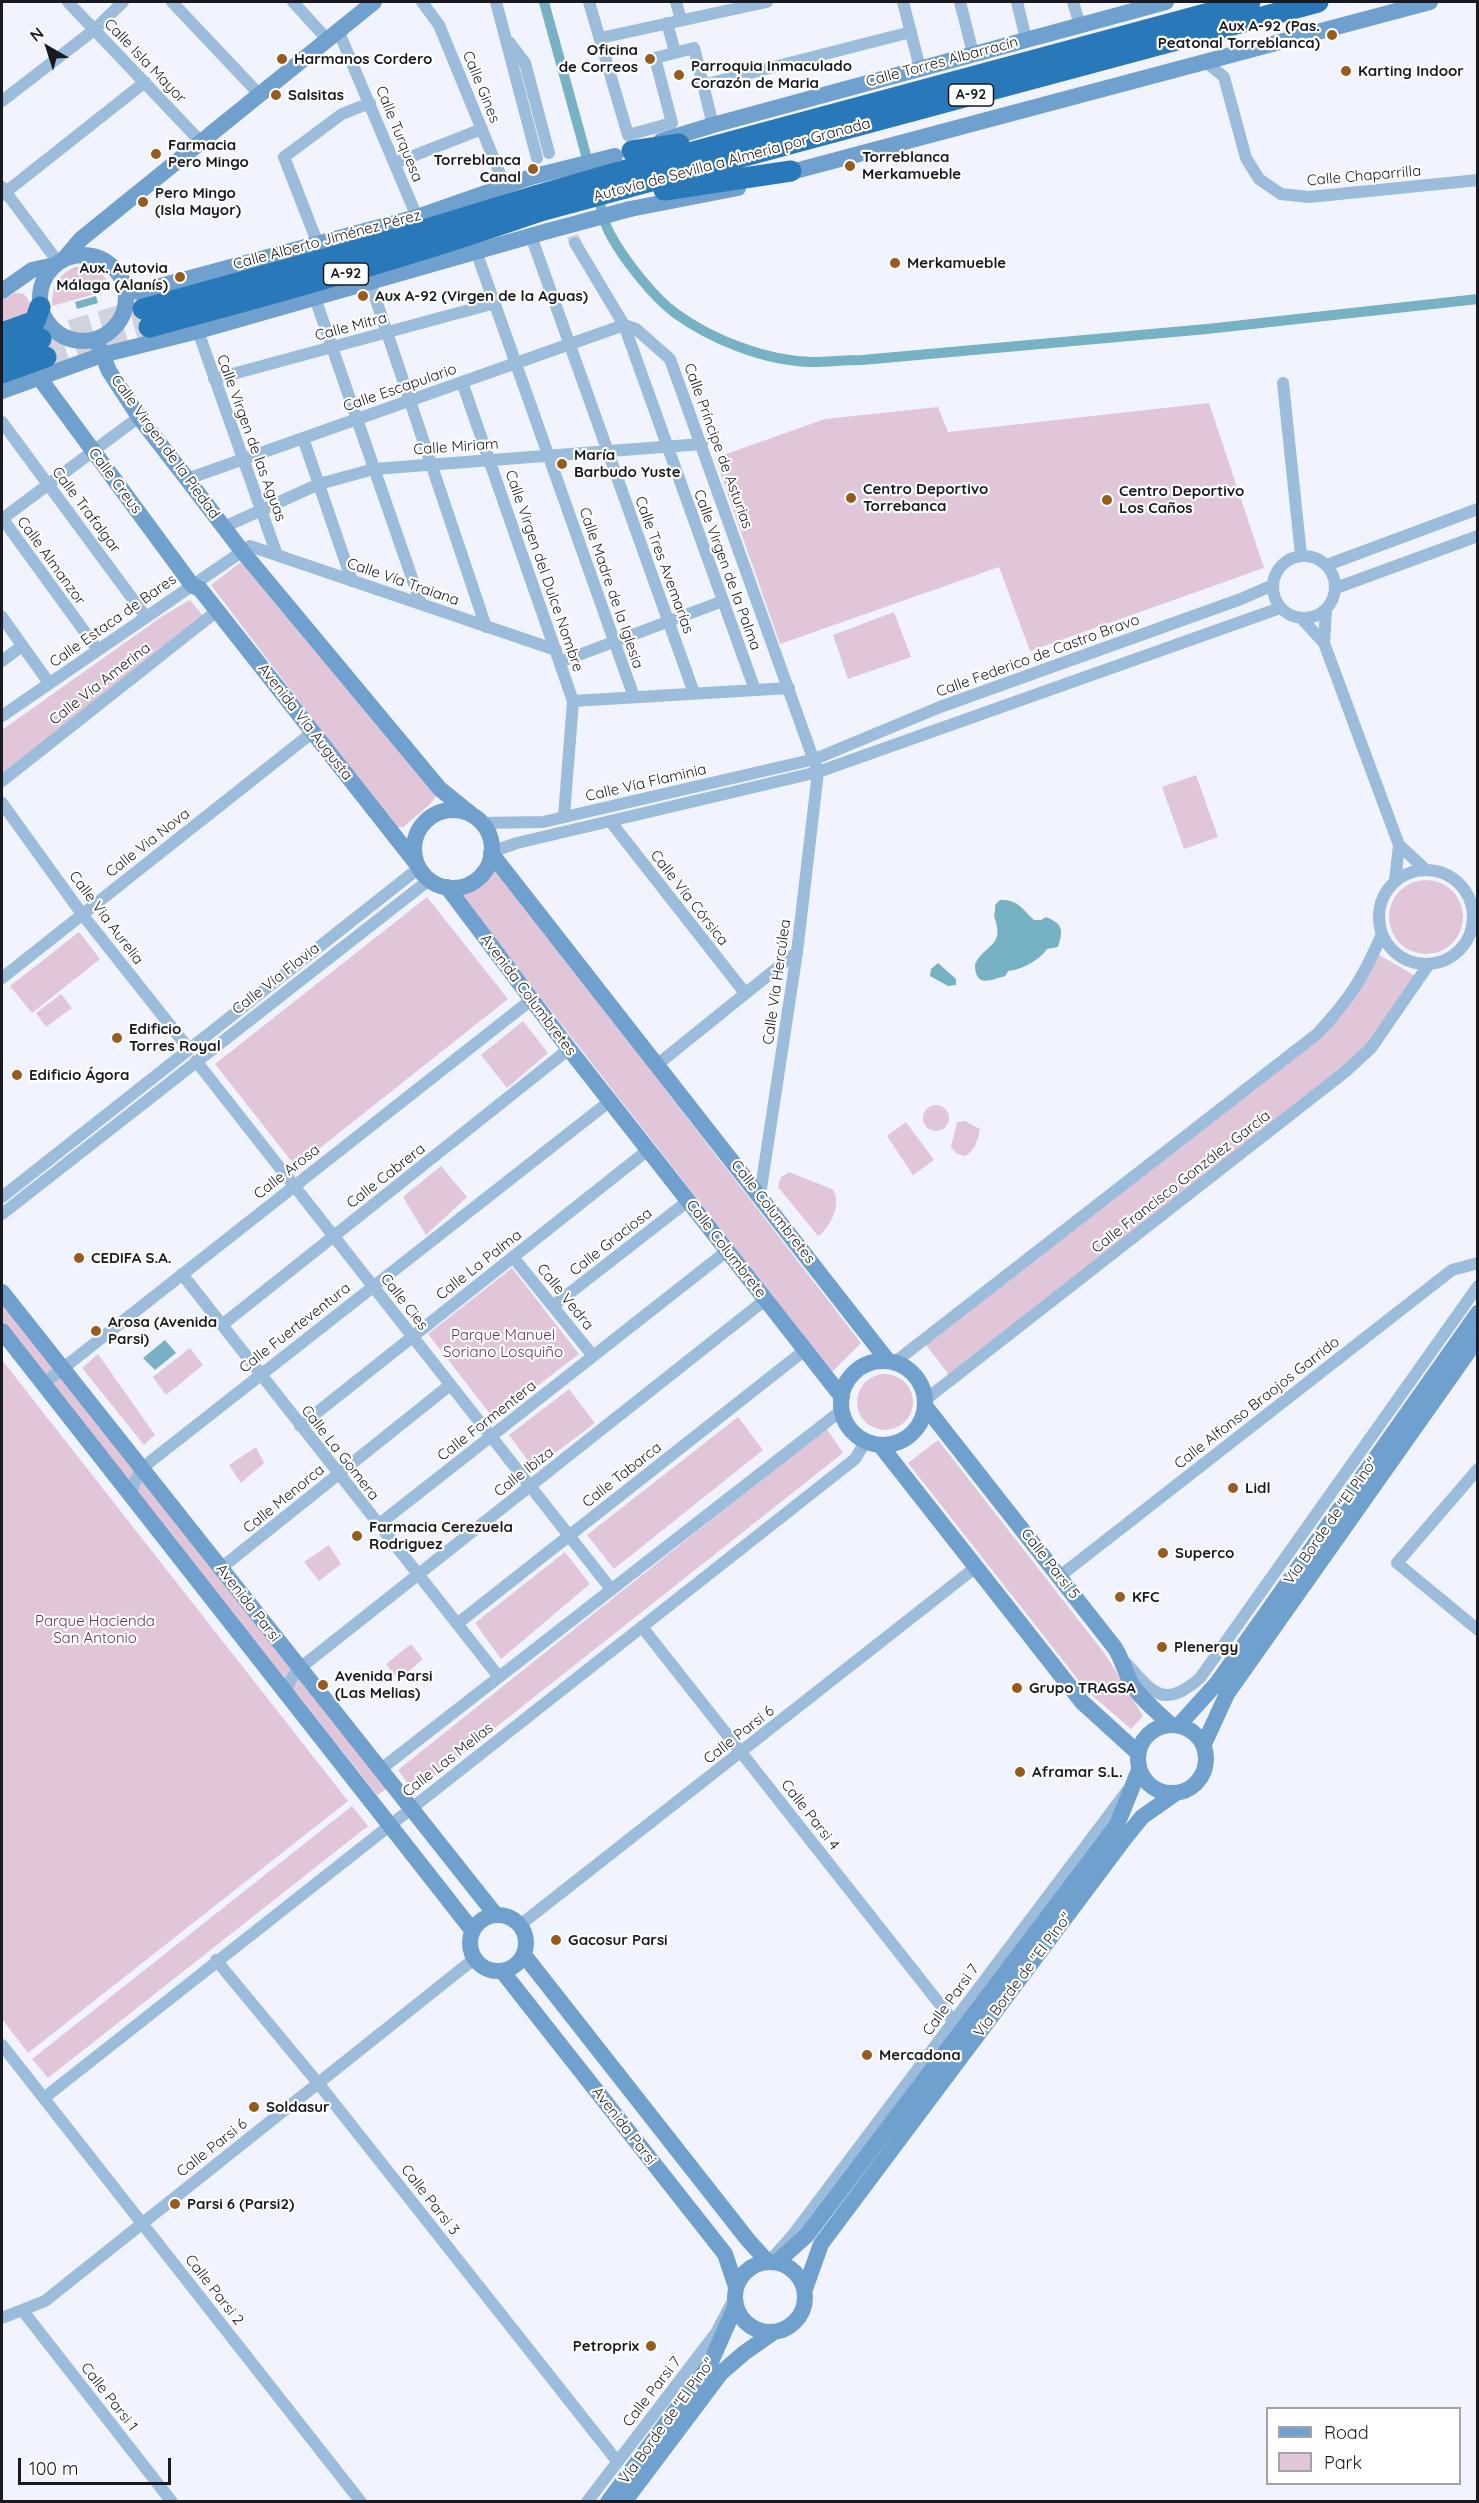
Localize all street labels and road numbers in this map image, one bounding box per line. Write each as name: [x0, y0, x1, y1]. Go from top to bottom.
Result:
street label: Calle Isla Mayor: [100, 15, 190, 107]
street label: Calle Torres Albarracín: [864, 33, 1020, 91]
street label: Calle Gines: [458, 48, 504, 126]
street label: Calle Turquesa: [372, 83, 426, 185]
road number: A-92: [948, 84, 994, 106]
street label: Autovía de Sevilla a Almería por Granada: [592, 114, 872, 206]
street label: Calle Chaparrilla: [1306, 162, 1422, 190]
street label: Calle Alberto Jiménez Pérez: [231, 206, 423, 274]
road number: A-92: [324, 263, 368, 285]
street label: Calle Mitra: [313, 309, 389, 345]
street label: Calle Virgen de las Aguas: [212, 352, 290, 524]
street label: Calle Escapulario: [341, 360, 459, 416]
street label: Calle Príncipe de Asturias: [680, 361, 756, 531]
street label: Calle Virgen de la Piedad: [107, 372, 223, 522]
street label: Calle Miriam: [413, 435, 499, 459]
street label: Calle Creus: [84, 445, 146, 517]
street label: Calle Trafalgar: [48, 463, 124, 557]
street label: Calle Virgen del Dulce Nombre: [501, 468, 587, 674]
street label: Calle Virgen de la Palma: [690, 487, 764, 653]
street label: Calle Tres Avemarías: [631, 494, 697, 636]
street label: Calle Madre de la Iglesia: [575, 505, 647, 671]
street label: Calle Almanzor: [13, 513, 89, 609]
street label: Calle Vía Traiana: [345, 554, 461, 610]
street label: Calle Estaca de Bares: [46, 571, 180, 671]
street label: Calle Federico de Castro Bravo: [934, 611, 1142, 701]
street label: Calle Vía Amerina: [46, 639, 154, 729]
street label: Avenida Vía Augusta: [254, 660, 356, 784]
street label: Calle Vía Flaminia: [584, 760, 708, 806]
street label: Calle Via Nova: [102, 805, 194, 881]
street label: Calle Vía Córsica: [646, 847, 732, 949]
street label: Calle Via Aurelia: [65, 868, 147, 968]
street label: Calle Vía Hercúlea: [759, 918, 795, 1046]
street label: Avenida Columbretes: [476, 931, 580, 1059]
street label: Calle Vía Flavia: [229, 939, 323, 1019]
street label: Calle Francisco González García: [1088, 1107, 1274, 1257]
street label: Calle Cabrera: [343, 1140, 429, 1212]
street label: Calle Arosa: [250, 1141, 324, 1203]
street label: Calle Columbretes: [727, 1157, 819, 1267]
street label: Calle Columbrete: [682, 1197, 770, 1301]
street label: Calle Graciosa: [566, 1204, 656, 1280]
street label: Calle La Palma: [433, 1226, 525, 1304]
street label: Calle Vedra: [533, 1260, 597, 1334]
street label: Calle Cies: [376, 1270, 432, 1334]
street label: Calle Fuerteventura: [236, 1279, 354, 1377]
street label: Calle Alfonso Braojos Garrido: [1171, 1333, 1343, 1473]
street label: Calle Formentera: [434, 1377, 540, 1465]
street label: Calle La Gomera: [297, 1402, 383, 1504]
street label: Calle Tabarca: [579, 1439, 665, 1511]
street label: Calle Ibiza: [491, 1443, 557, 1501]
street label: Vía Borde de "El Pino": [1280, 1454, 1382, 1588]
street label: Calle Menorca: [240, 1461, 328, 1537]
street label: Calle Parsi 5: [1017, 1525, 1083, 1603]
street label: Avenida Parsi: [212, 1561, 284, 1645]
street label: Calle Parsi 6: [700, 1702, 778, 1768]
street label: Calle Las Melias: [399, 1719, 497, 1801]
street label: Calle Parsi 4: [777, 1776, 843, 1854]
street label: Vía Borde de "El Pino": [970, 1909, 1076, 2041]
street label: Calle Parsi 7: [919, 1961, 983, 2039]
street label: Avenida Parsi: [588, 2084, 660, 2168]
street label: Calle Parsi 6: [173, 2115, 251, 2181]
street label: Calle Parsi 3: [397, 2161, 463, 2239]
street label: Calle Parsi 2: [181, 2251, 247, 2329]
street label: Calle Parsi 7: [619, 2353, 685, 2431]
street label: Vía Borde de "El Pino": [615, 2354, 719, 2488]
street label: Calle Parsi 1: [77, 2359, 141, 2435]

